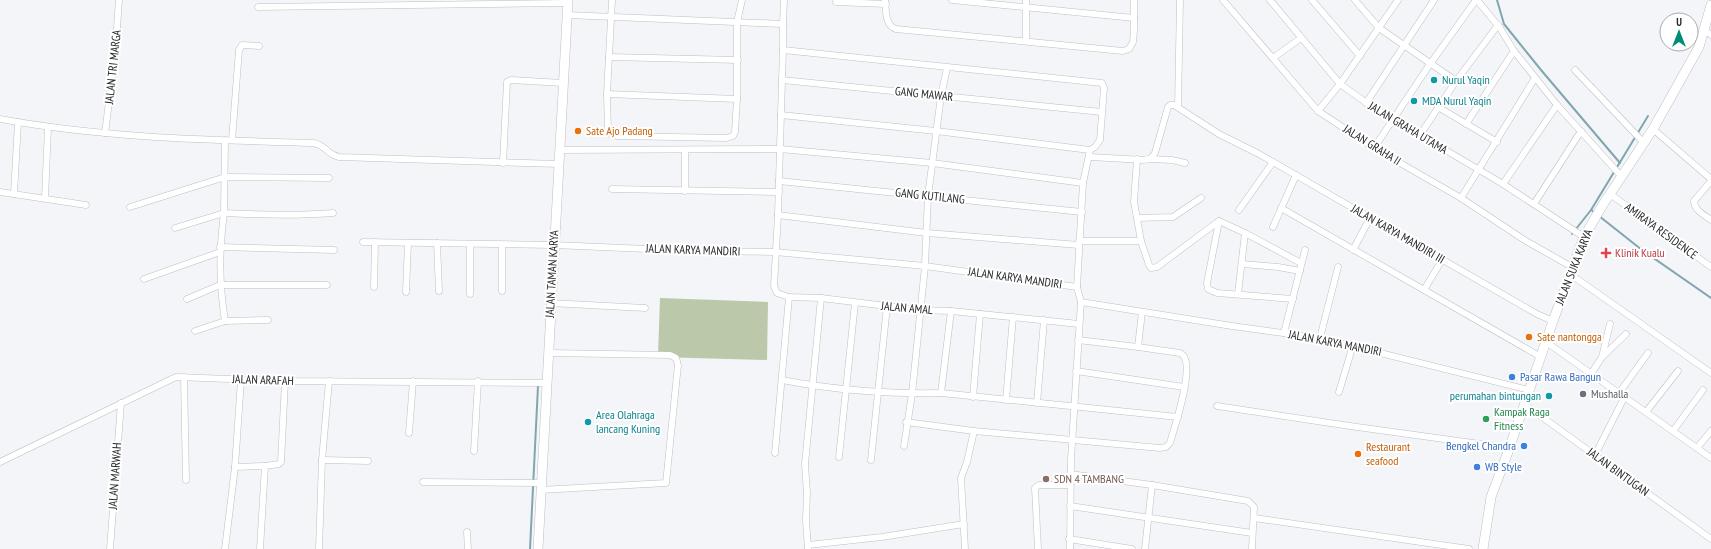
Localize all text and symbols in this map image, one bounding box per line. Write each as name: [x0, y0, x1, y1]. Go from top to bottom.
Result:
north arrow: [1659, 12, 1699, 52]
text: U: [1676, 15, 1682, 29]
street label: JALAN TRI MARGA: [101, 29, 124, 106]
place label: Nurul Yaqin: [1442, 72, 1490, 87]
marker: Nurul Yaqin: [1429, 75, 1439, 85]
street label: GANG MAWAR: [894, 83, 954, 104]
place label: MDA Nurul Yaqin: [1422, 93, 1491, 108]
marker: MDA Nurul Yaqin: [1409, 96, 1419, 106]
street label: JALAN GRAHA UTAMA: [1365, 98, 1451, 157]
street label: JALAN GRAHA II: [1340, 120, 1404, 168]
place label: Sate Ajo Padang: [586, 123, 653, 138]
marker: Sate Ajo Padang: [573, 126, 583, 136]
street label: GANG KUTILANG: [895, 184, 966, 207]
street label: AMIRAYA RESIDENCE: [1622, 199, 1701, 262]
street label: JALAN KARYA MANDIRI III: [1348, 200, 1448, 267]
street label: JALAN SUKA KARYA: [1551, 227, 1596, 308]
street label: JALAN TAMAN KARYA: [542, 229, 561, 319]
street label: JALAN KARYA MANDIRI: [644, 240, 741, 259]
place label: Klinik Kualu: [1615, 245, 1665, 260]
marker: Klinik Kualu: [1600, 247, 1612, 259]
street label: JALAN KARYA MANDIRI: [966, 263, 1063, 292]
street label: JALAN AMAL: [880, 298, 934, 317]
street label: JALAN KARYA MANDIRI: [1286, 326, 1383, 359]
place label: Sate nantongga: [1537, 329, 1602, 344]
marker: Sate nantongga: [1524, 332, 1534, 342]
place label: Pasar Rawa Bangun: [1520, 369, 1601, 384]
street label: JALAN ARAFAH: [231, 371, 294, 388]
marker: Pasar Rawa Bangun: [1507, 372, 1517, 382]
place label: Mushalla: [1591, 386, 1629, 401]
place label: perumahan bintungan: [1450, 388, 1541, 403]
marker: Mushalla: [1578, 389, 1588, 399]
marker: perumahan bintungan: [1544, 391, 1554, 401]
place label: Kampak Raga Fitness: [1494, 404, 1550, 433]
place label: Area Olahraga lancang Kuning: [596, 407, 660, 436]
marker: Kampak Raga Fitness: [1481, 414, 1491, 424]
marker: Area Olahraga lancang Kuning: [583, 417, 593, 427]
place label: Bengkel Chandra: [1446, 438, 1516, 453]
place label: Restaurant seafood: [1366, 439, 1411, 468]
marker: Bengkel Chandra: [1519, 441, 1529, 451]
street label: JALAN MARWAH: [105, 442, 124, 511]
street label: JALAN BINTUGAN: [1584, 444, 1652, 499]
marker: Restaurant seafood: [1353, 449, 1363, 459]
place label: WB Style: [1485, 459, 1522, 474]
marker: WB Style: [1472, 462, 1482, 472]
place label: SDN 4 TAMBANG: [1054, 471, 1124, 486]
marker: SDN 4 TAMBANG: [1041, 474, 1051, 484]

